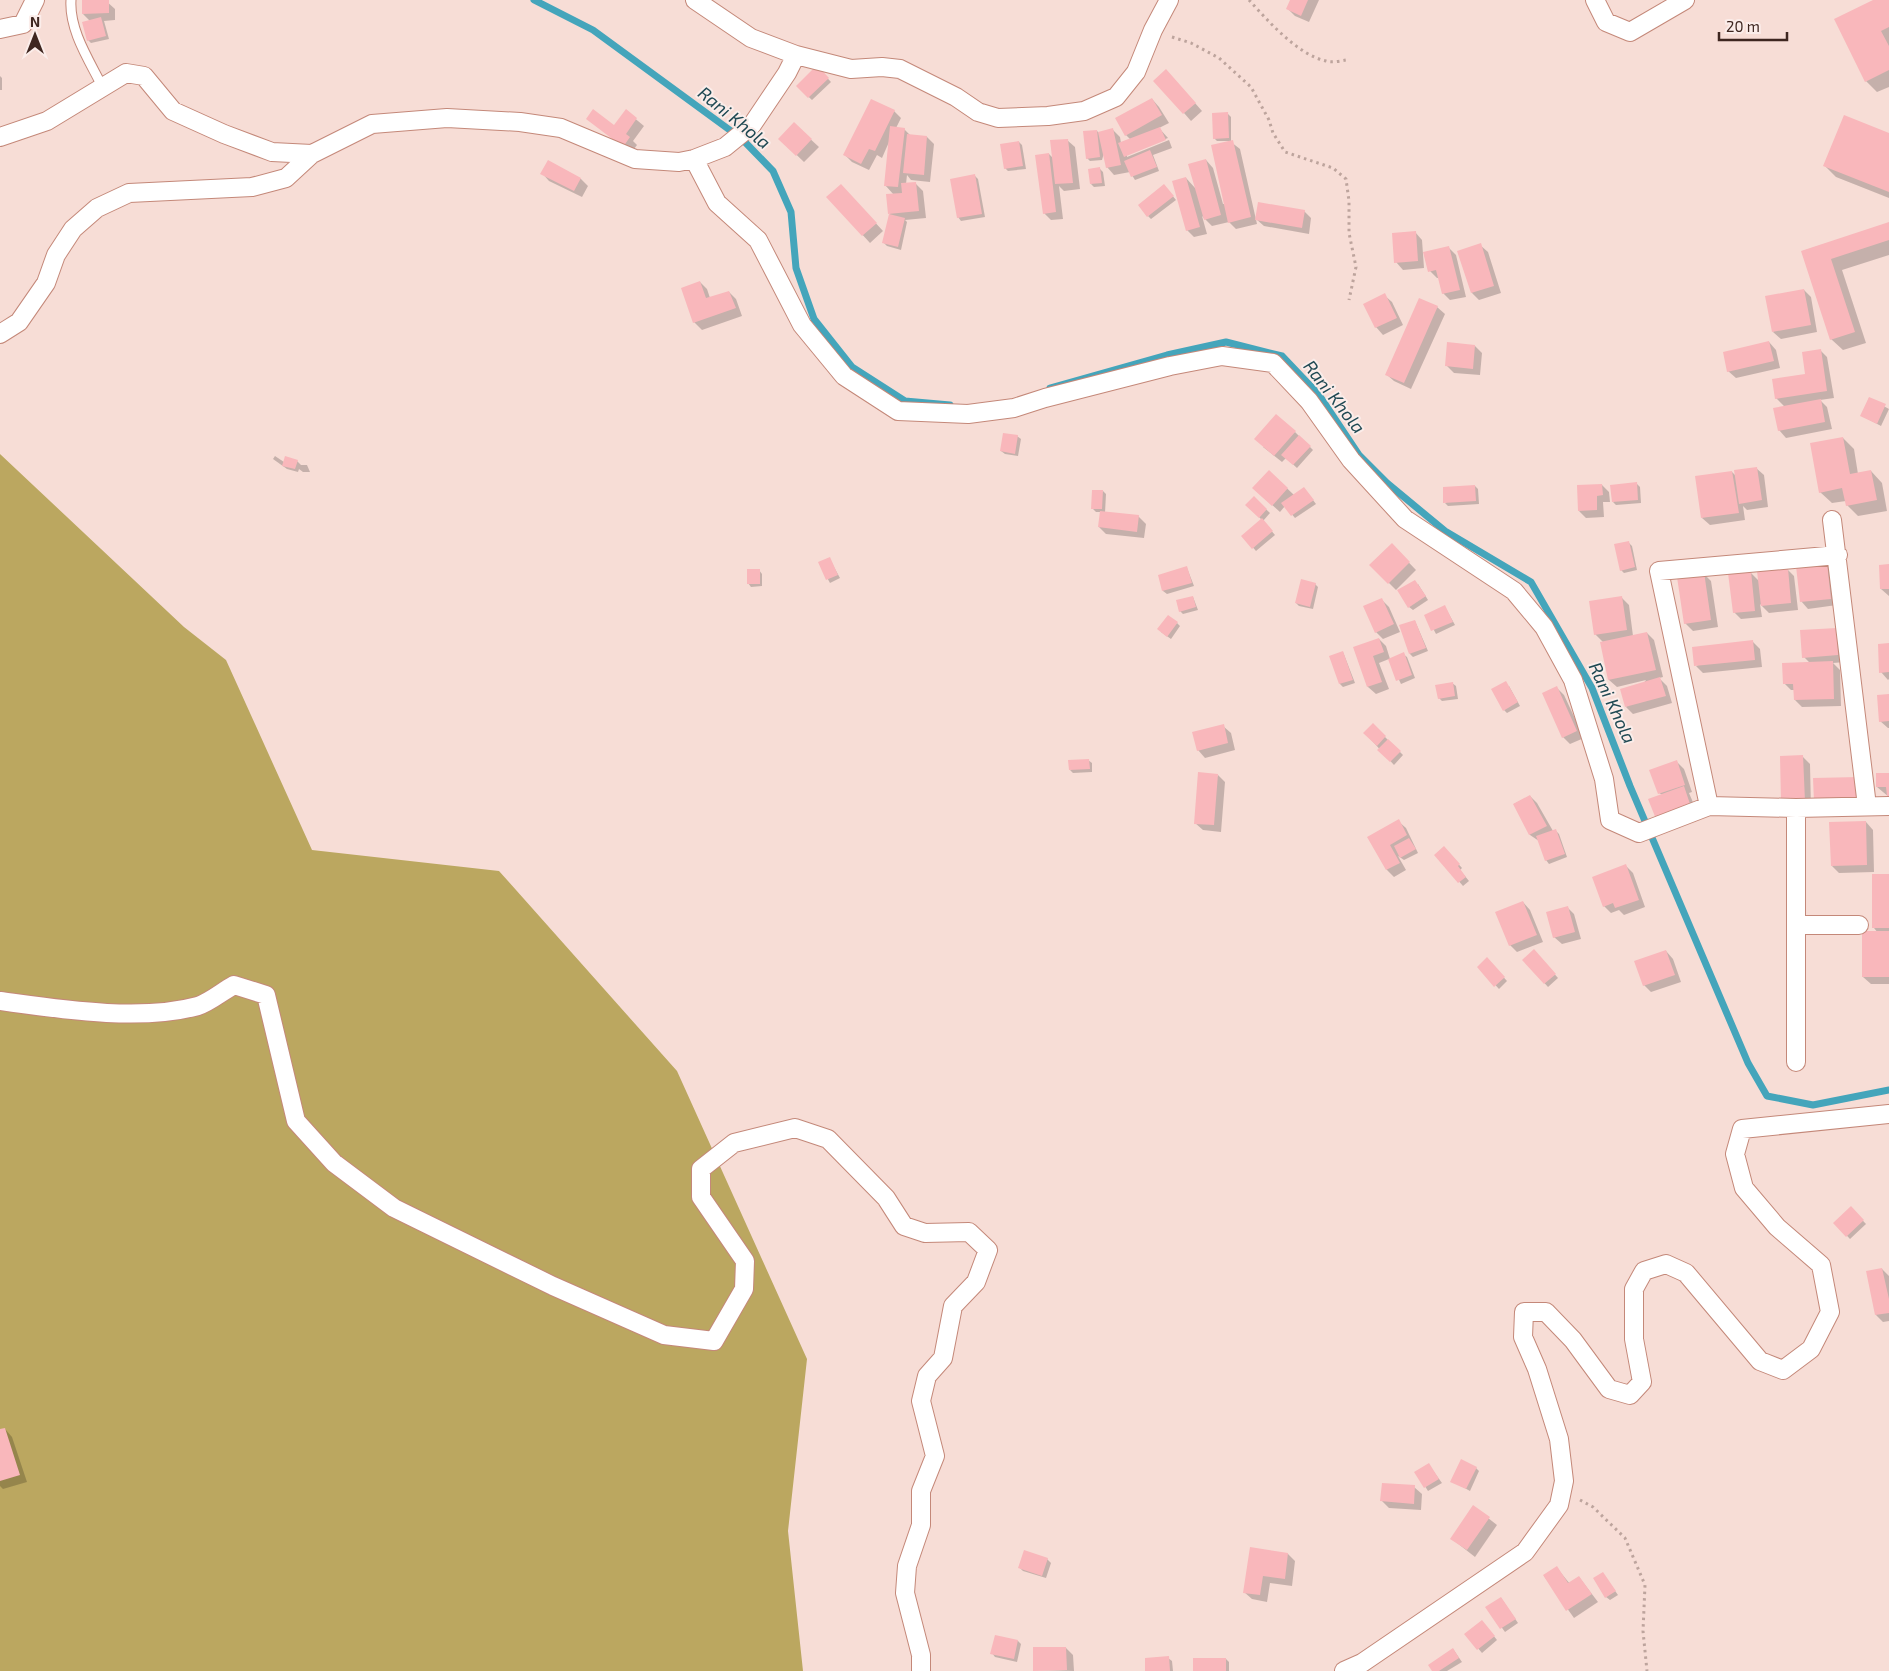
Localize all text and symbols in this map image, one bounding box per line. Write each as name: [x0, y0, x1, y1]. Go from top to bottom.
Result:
north arrow: [10, 10, 60, 60]
scale bar: [1719, 10, 1786, 42]
text: N: [30, 13, 40, 30]
text: 20 m: [1726, 17, 1760, 35]
water label: Rani Khola: [694, 81, 775, 153]
water label: Rani Khola: [1299, 355, 1370, 437]
water label: Rani Khola: [1585, 659, 1641, 747]

